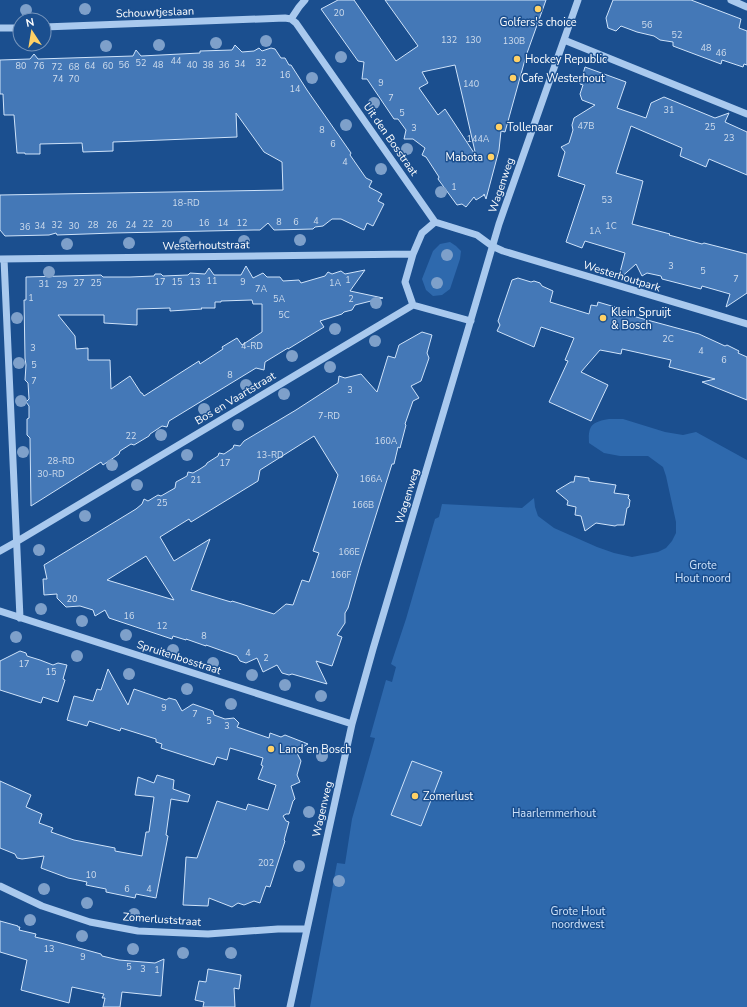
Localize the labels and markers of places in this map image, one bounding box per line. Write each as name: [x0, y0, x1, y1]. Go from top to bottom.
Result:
marker: Golfers's choice: [533, 4, 543, 14]
place label: Golfers's choice: [499, 15, 577, 30]
place label: Hockey Republic: [525, 52, 607, 67]
marker: Hockey Republic: [512, 54, 522, 64]
place label: Cafe Westerhout: [521, 71, 605, 86]
marker: Cafe Westerhout: [508, 73, 518, 83]
place label: Tollenaar: [507, 120, 553, 135]
marker: Tollenaar: [494, 122, 504, 132]
place label: Mabota: [446, 150, 483, 165]
marker: Mabota: [486, 152, 496, 162]
place label: Klein Spruijt & Bosch: [611, 305, 671, 333]
marker: Klein Spruijt & Bosch: [598, 313, 608, 323]
place label: Land en Bosch: [279, 742, 351, 757]
marker: Land en Bosch: [266, 744, 276, 754]
place label: Zomerlust: [423, 789, 473, 804]
marker: Zomerlust: [410, 791, 420, 801]

